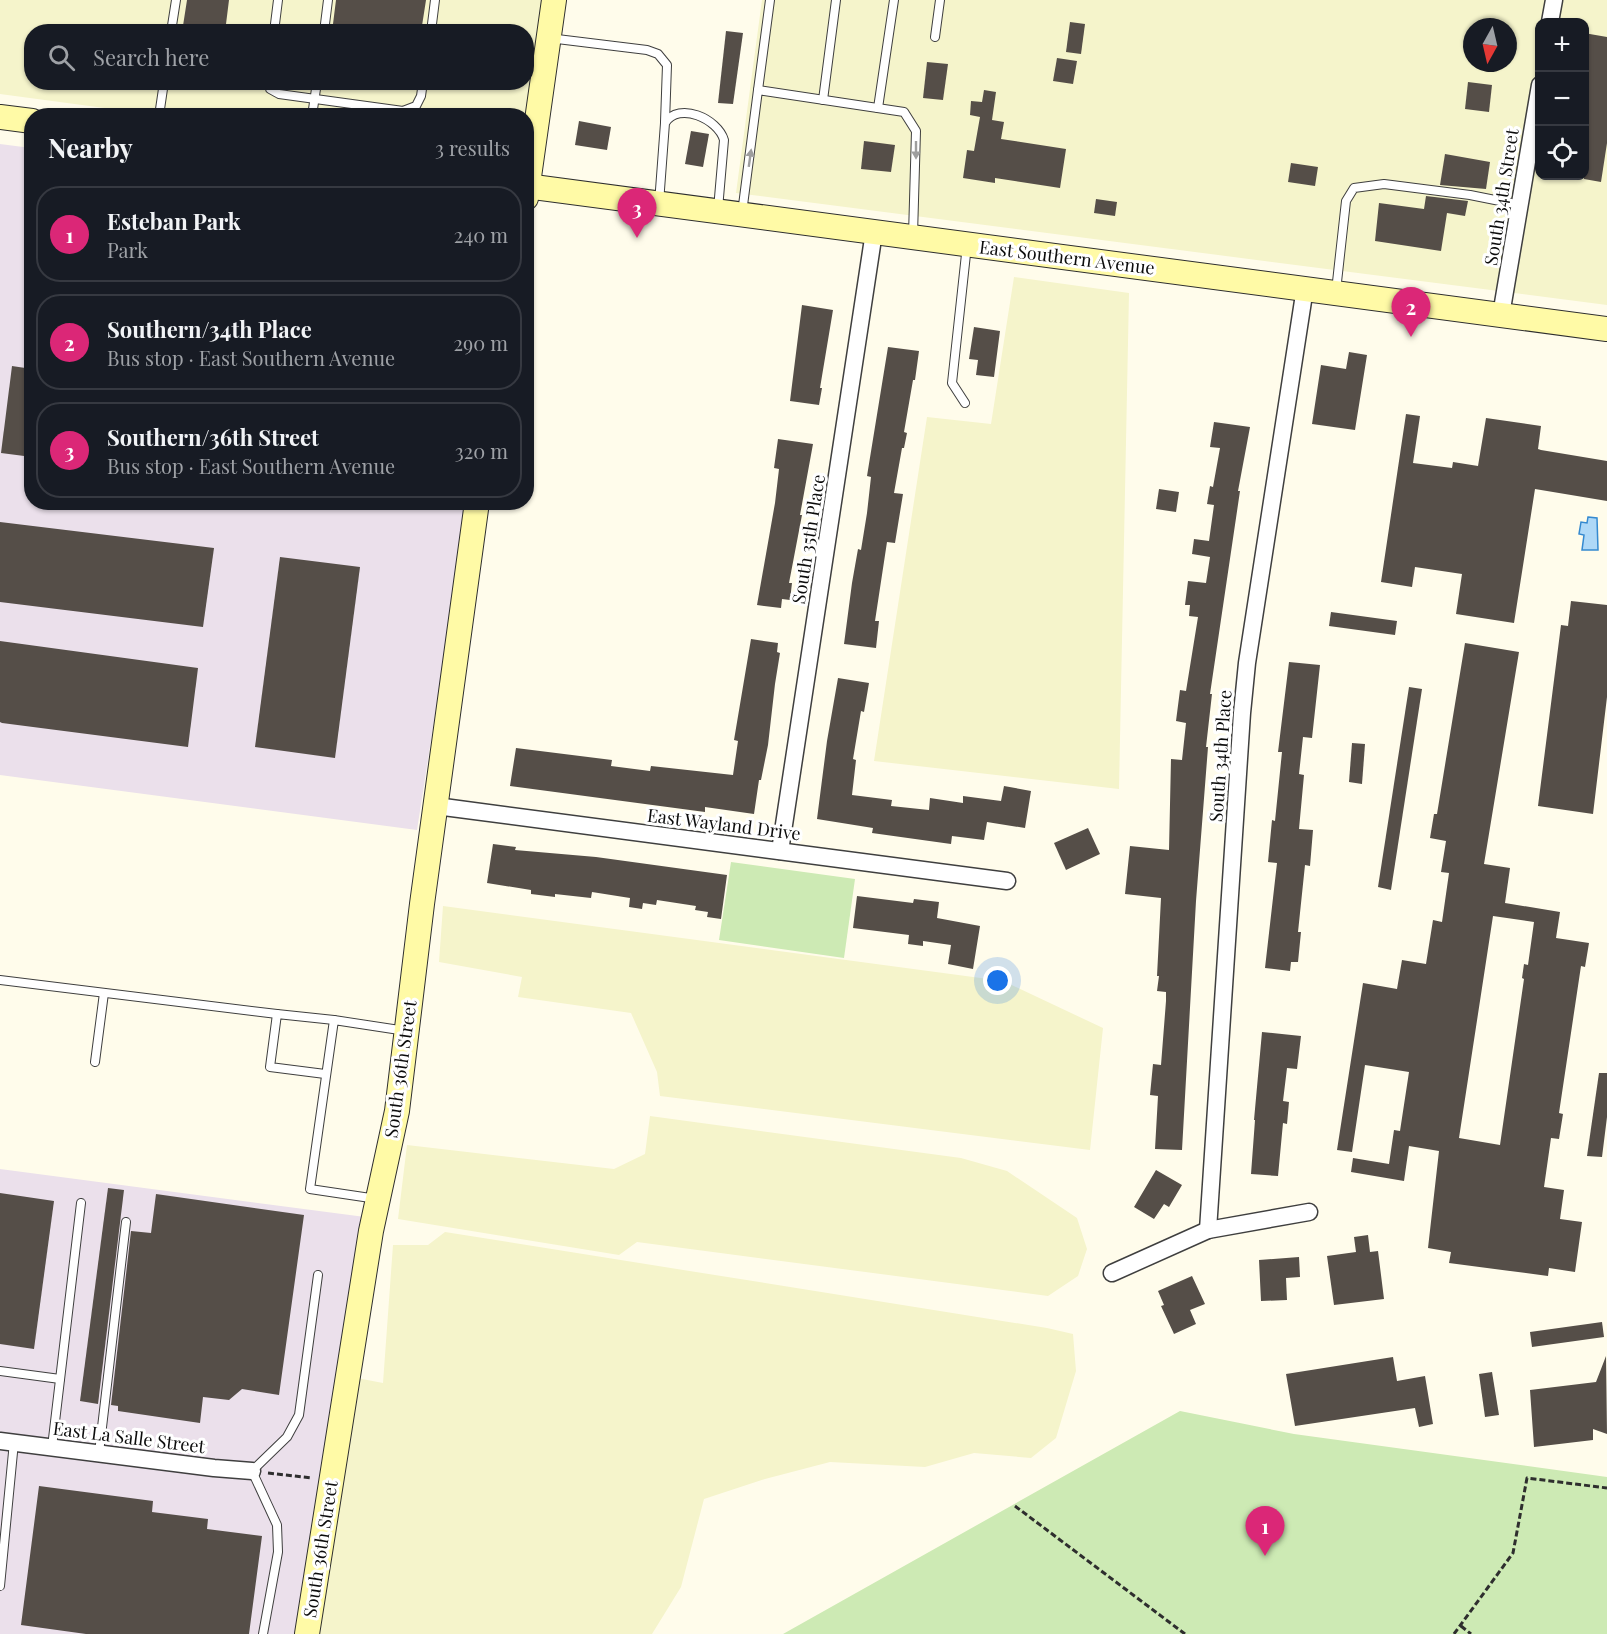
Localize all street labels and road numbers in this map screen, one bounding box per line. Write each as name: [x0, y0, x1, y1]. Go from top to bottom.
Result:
street label: South 34th Street: [1478, 126, 1524, 267]
street label: East Southern Avenue: [978, 234, 1156, 280]
street label: South 35th Place: [786, 473, 830, 605]
street label: South 34th Place: [1203, 689, 1237, 823]
street label: East Wayland Drive: [646, 803, 802, 845]
street label: South 36th Street: [378, 998, 422, 1139]
street label: East La Salle Street: [52, 1416, 207, 1458]
street label: South 36th Street: [297, 1478, 343, 1619]

